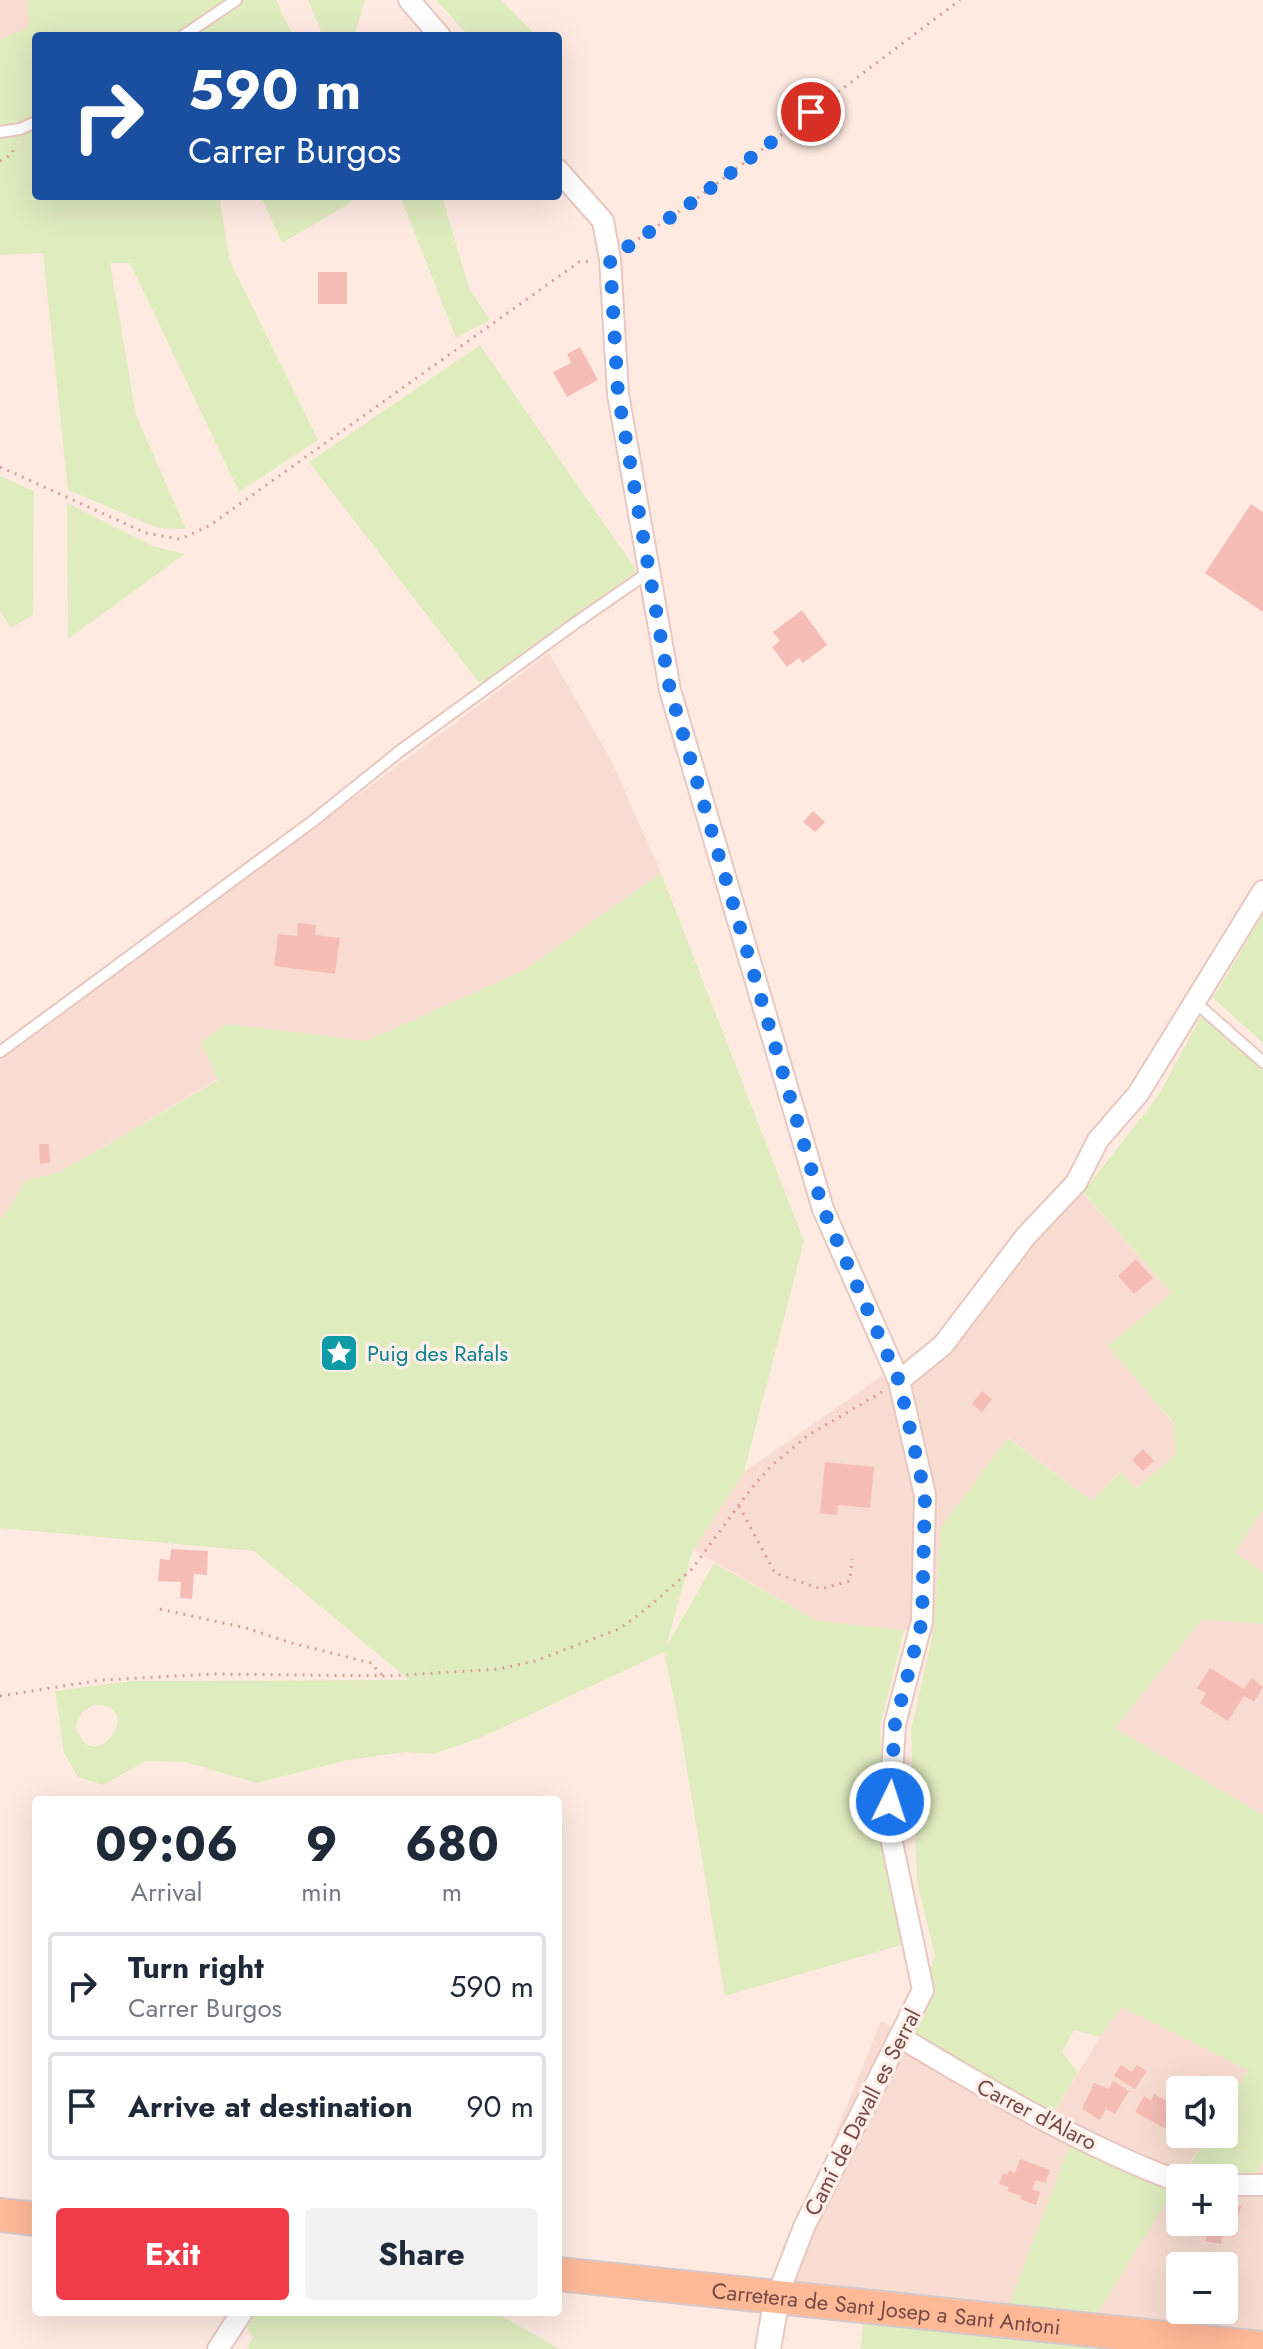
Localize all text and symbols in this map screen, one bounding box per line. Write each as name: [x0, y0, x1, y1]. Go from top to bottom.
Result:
text: 590 m: [188, 49, 361, 130]
icon: right: [56, 64, 160, 168]
pin: [777, 78, 845, 146]
icon: arrive: [789, 90, 833, 134]
text: Carrer Burgos: [188, 124, 401, 176]
place icon: Puig des Rafals: [318, 1332, 360, 1374]
place label: Puig des Rafals: [367, 1337, 508, 1369]
position arrow: [848, 1760, 932, 1844]
text: 09:06: [95, 1810, 238, 1879]
text: 9: [306, 1810, 338, 1879]
text: 680: [405, 1810, 499, 1879]
text: Arrival: [131, 1873, 202, 1911]
text: min: [301, 1873, 342, 1911]
text: m: [442, 1873, 462, 1911]
text: Turn right: [128, 1946, 264, 1989]
icon: right: [60, 1964, 104, 2008]
text: 590 m: [449, 1965, 534, 2008]
text: Carrer Burgos: [128, 1989, 282, 2027]
street label: Camí de Davall es Serral: [796, 2003, 928, 2221]
street label: Carrer d'Alaro: [971, 2070, 1103, 2158]
map controls: [1166, 2076, 1238, 2324]
button: sound: [1166, 2076, 1238, 2148]
icon: arrive: [60, 2084, 104, 2128]
text: Arrive at destination: [128, 2085, 413, 2128]
text: 90 m: [466, 2085, 534, 2128]
button: +: [1166, 2164, 1238, 2236]
button: Exit: [56, 2208, 289, 2300]
button: Share: [305, 2208, 538, 2300]
button: −: [1166, 2252, 1238, 2324]
street label: Carretera de Sant Josep a Sant Antoni: [710, 2274, 1062, 2343]

